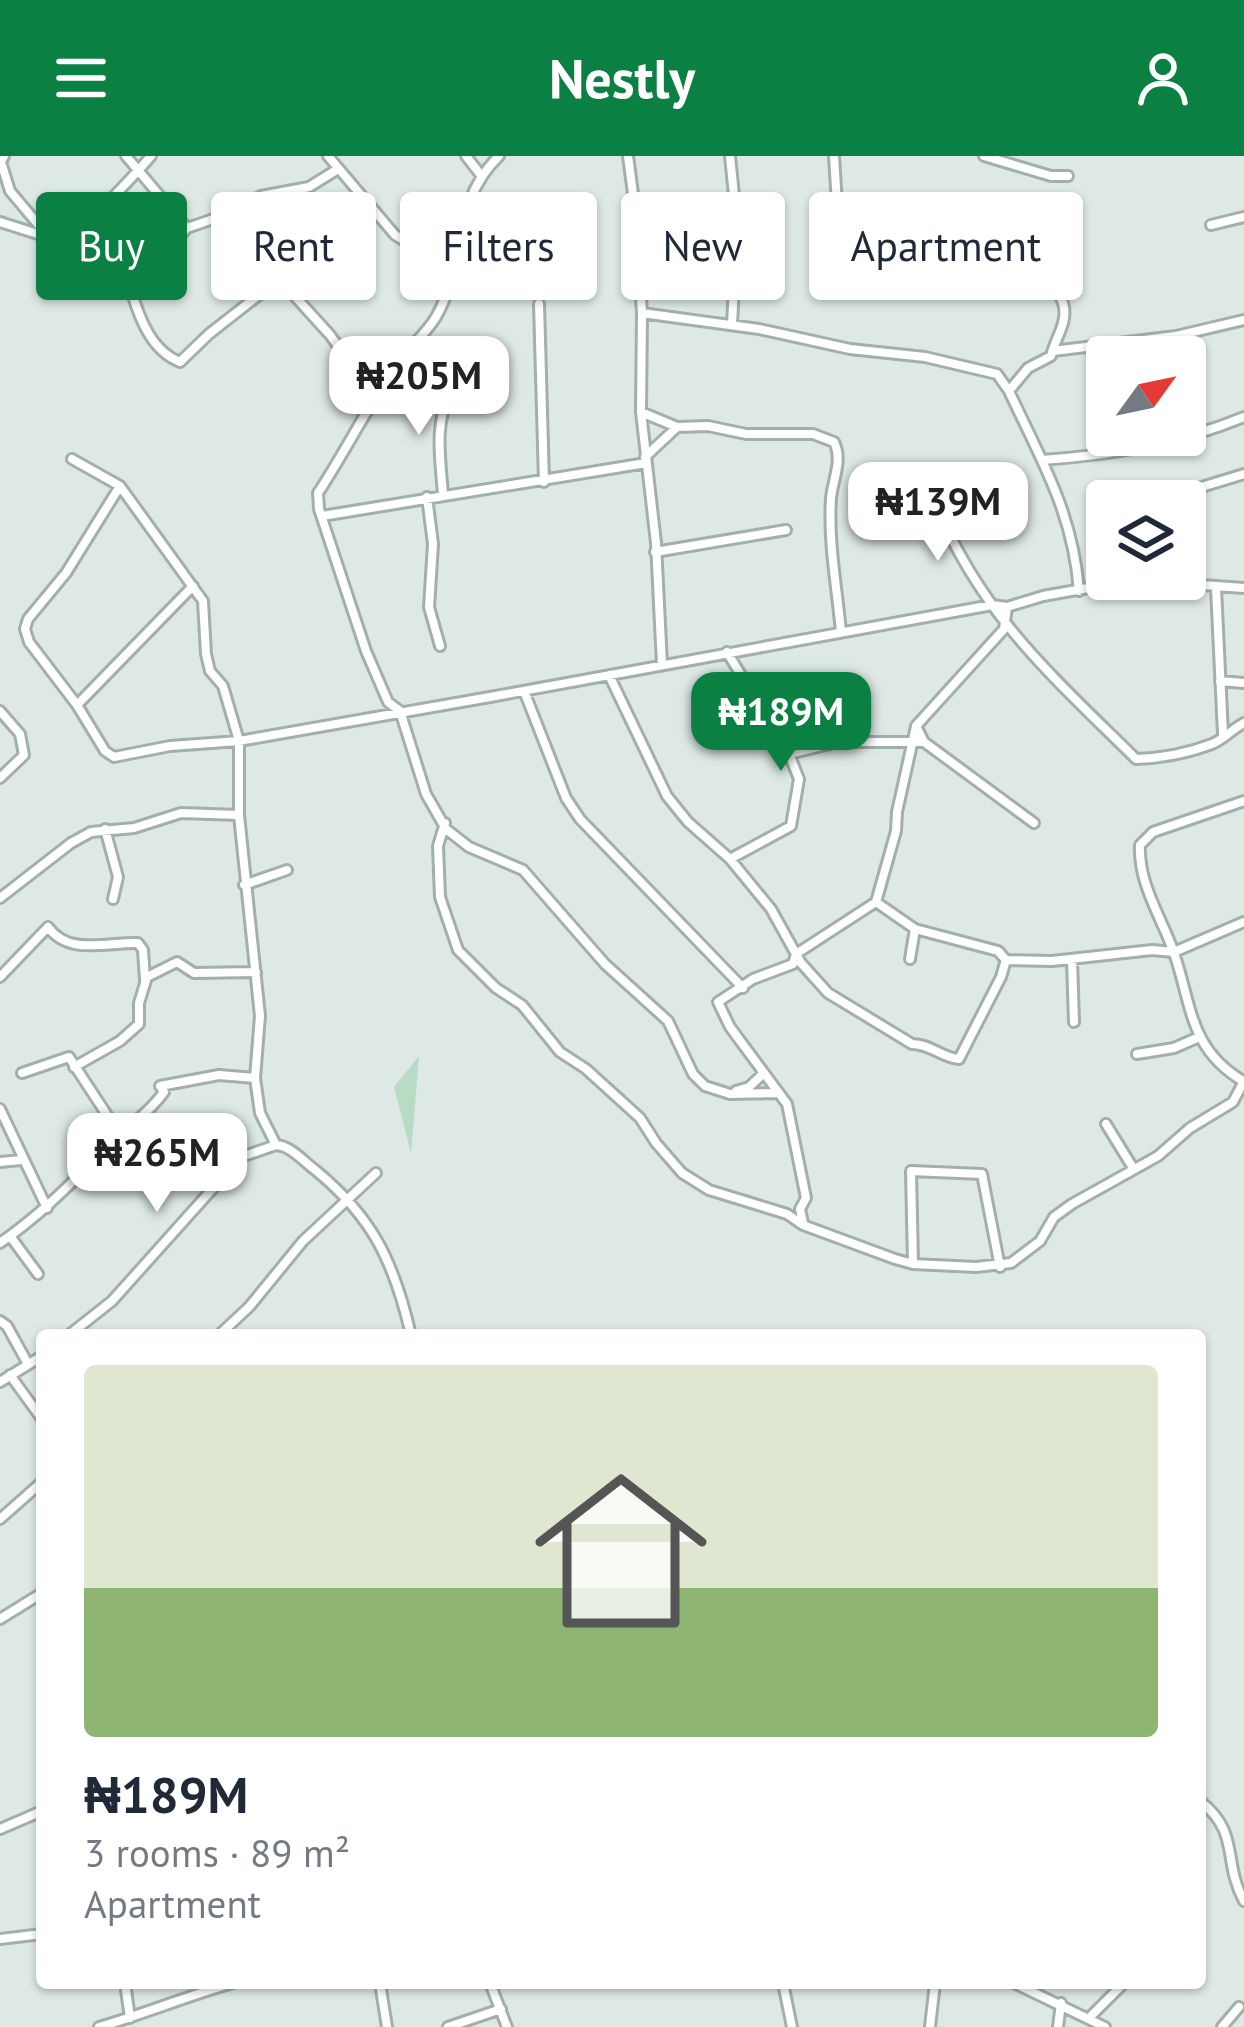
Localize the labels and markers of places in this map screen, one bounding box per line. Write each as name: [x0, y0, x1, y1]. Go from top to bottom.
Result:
pin: ₦205M: [335, 336, 503, 438]
pin: ₦139M: [854, 462, 1022, 564]
pin: ₦189M: [697, 672, 865, 774]
pin: ₦265M: [73, 1113, 241, 1215]

